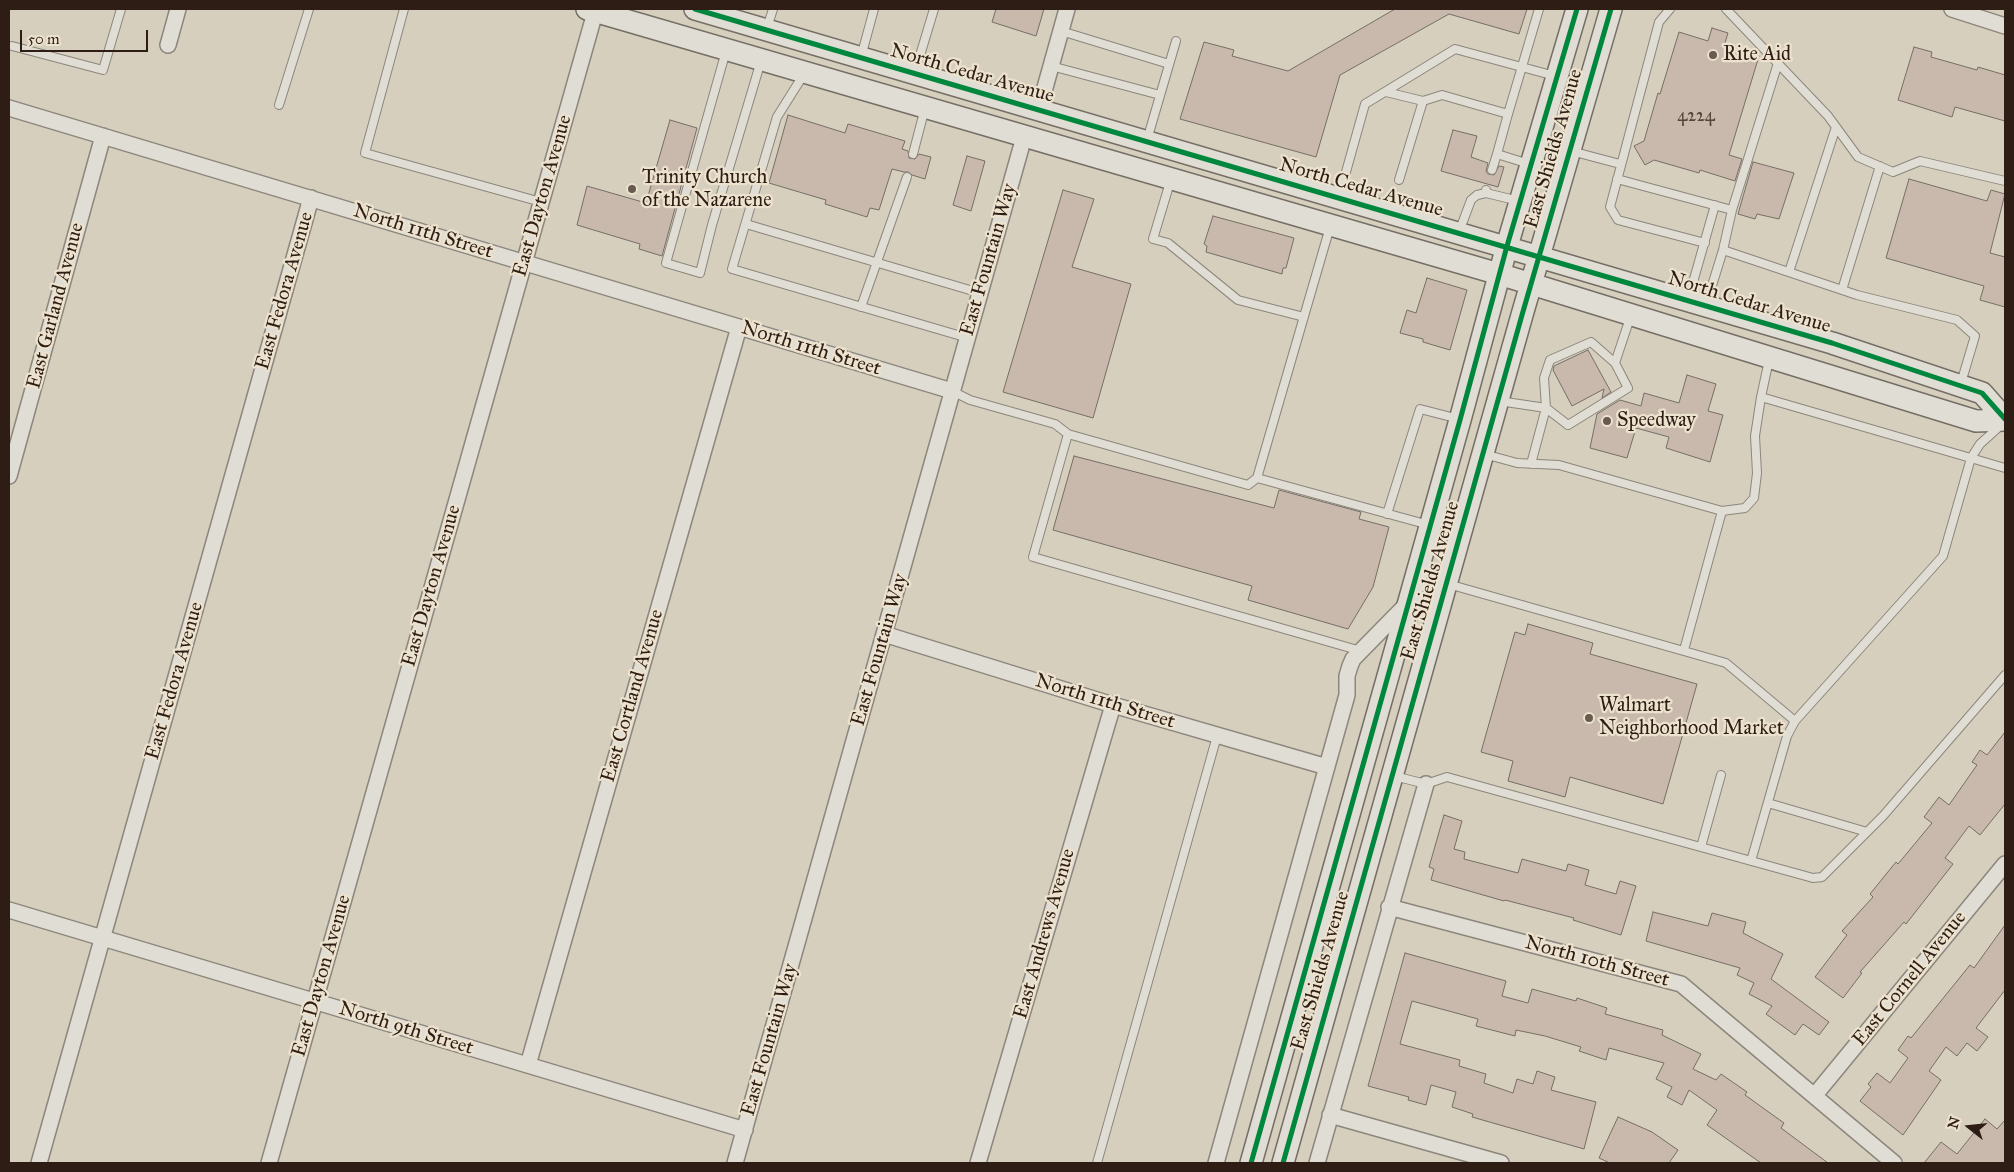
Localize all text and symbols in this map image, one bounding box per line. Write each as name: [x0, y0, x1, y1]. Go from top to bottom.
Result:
scale bar: [22, 20, 150, 52]
text: 50 m: [28, 30, 60, 48]
street label: North Cedar Avenue: [887, 39, 1057, 109]
place label: Rite Aid: [1723, 43, 1791, 67]
marker: Rite Aid: [1707, 49, 1719, 61]
street label: East Shields Avenue: [1520, 66, 1588, 232]
house number: 4224: [1677, 106, 1715, 128]
street label: East Dayton Avenue: [508, 112, 578, 280]
street label: North Cedar Avenue: [1276, 153, 1446, 223]
place label: Trinity Church of the Nazarene: [642, 166, 771, 213]
street label: East Fountain Way: [956, 181, 1022, 339]
marker: Trinity Church of the Nazarene: [626, 183, 638, 195]
street label: North 11th Street: [350, 199, 496, 265]
street label: East Fedora Avenue: [251, 209, 319, 373]
street label: East Garland Avenue: [22, 220, 90, 392]
street label: North Cedar Avenue: [1665, 267, 1833, 339]
street label: North 11th Street: [738, 316, 884, 382]
place label: Speedway: [1617, 409, 1696, 433]
marker: Speedway: [1601, 415, 1613, 427]
street label: East Shields Avenue: [1397, 498, 1465, 664]
street label: East Dayton Avenue: [397, 502, 467, 670]
street label: East Fountain Way: [847, 571, 913, 729]
street label: East Fedora Avenue: [141, 599, 209, 763]
street label: East Cortland Avenue: [597, 607, 669, 785]
street label: North 11th Street: [1032, 669, 1178, 735]
place label: Walmart Neighborhood Market: [1599, 694, 1784, 741]
marker: Walmart Neighborhood Market: [1583, 712, 1595, 724]
street label: East Andrews Avenue: [1009, 846, 1081, 1022]
street label: East Shields Avenue: [1287, 888, 1355, 1054]
street label: East Dayton Avenue: [287, 892, 357, 1060]
street label: East Cornell Avenue: [1848, 907, 1972, 1051]
street label: North 10th Street: [1522, 931, 1672, 993]
street label: East Fountain Way: [737, 961, 803, 1119]
street label: North 9th Street: [336, 997, 476, 1061]
north arrow: [1944, 1102, 1994, 1152]
text: N: [1944, 1115, 1964, 1131]

